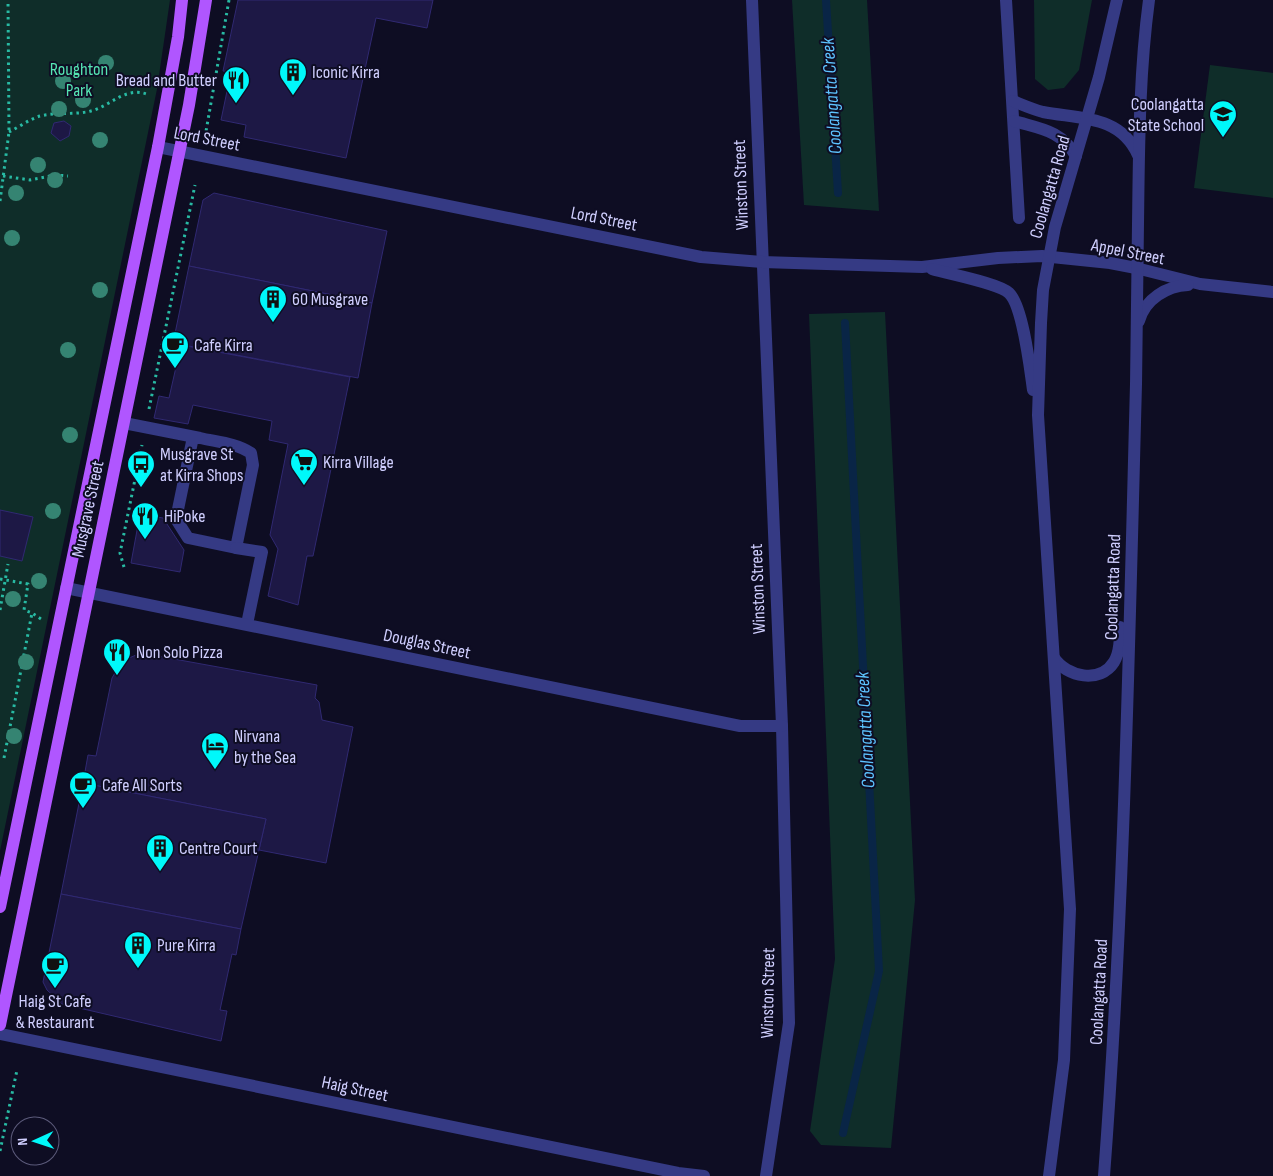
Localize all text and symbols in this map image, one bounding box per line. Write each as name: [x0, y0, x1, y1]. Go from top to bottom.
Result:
water label: Coolangatta Creek: [816, 36, 848, 155]
building icon: Iconic Kirra: [278, 57, 308, 96]
park label: Roughton Park: [50, 59, 108, 101]
place label: Iconic Kirra: [312, 62, 380, 83]
restaurant icon: Bread and Butter: [221, 65, 251, 104]
place label: Bread and Butter: [116, 70, 217, 91]
place label: Coolangatta State School: [1128, 94, 1204, 136]
school or university icon: Coolangatta State School: [1208, 99, 1238, 138]
street label: Lord Street: [172, 122, 242, 156]
street label: Coolangatta Road: [1025, 133, 1075, 241]
street label: Winston Street: [729, 139, 753, 231]
street label: Lord Street: [569, 202, 639, 236]
street label: Appel Street: [1089, 234, 1167, 269]
building icon: 60 Musgrave: [258, 284, 288, 323]
place label: 60 Musgrave: [292, 289, 368, 310]
cafe icon: Cafe Kirra: [160, 330, 190, 369]
place label: Cafe Kirra: [194, 335, 253, 356]
place label: Musgrave St at Kirra Shops: [160, 444, 243, 486]
supermarket icon: Kirra Village: [289, 447, 319, 486]
bus stop icon: Musgrave St at Kirra Shops: [126, 449, 156, 488]
place label: Kirra Village: [323, 452, 394, 473]
street label: Musgrave Street: [68, 458, 109, 559]
restaurant icon: HiPoke: [130, 501, 160, 540]
place label: HiPoke: [164, 506, 205, 527]
street label: Coolangatta Road: [1101, 534, 1125, 640]
street label: Winston Street: [746, 543, 770, 635]
street label: Douglas Street: [381, 625, 473, 664]
restaurant icon: Non Solo Pizza: [102, 637, 132, 676]
place label: Non Solo Pizza: [136, 642, 223, 663]
water label: Coolangatta Creek: [851, 670, 881, 789]
place label: Nirvana by the Sea: [234, 726, 296, 768]
hotel icon: Nirvana by the Sea: [200, 731, 230, 770]
cafe icon: Cafe All Sorts: [68, 770, 98, 809]
place label: Cafe All Sorts: [102, 775, 182, 796]
building icon: Centre Court: [145, 833, 175, 872]
place label: Centre Court: [179, 838, 258, 859]
building icon: Pure Kirra: [123, 930, 153, 969]
place label: Pure Kirra: [157, 935, 216, 956]
street label: Coolangatta Road: [1086, 939, 1112, 1045]
street label: Winston Street: [757, 947, 779, 1038]
cafe icon: Haig St Cafe & Restaurant: [40, 950, 70, 989]
place label: Haig St Cafe & Restaurant: [16, 991, 95, 1033]
street label: Haig Street: [320, 1072, 391, 1106]
north arrow: [10, 1116, 60, 1166]
text: N: [14, 1137, 31, 1146]

